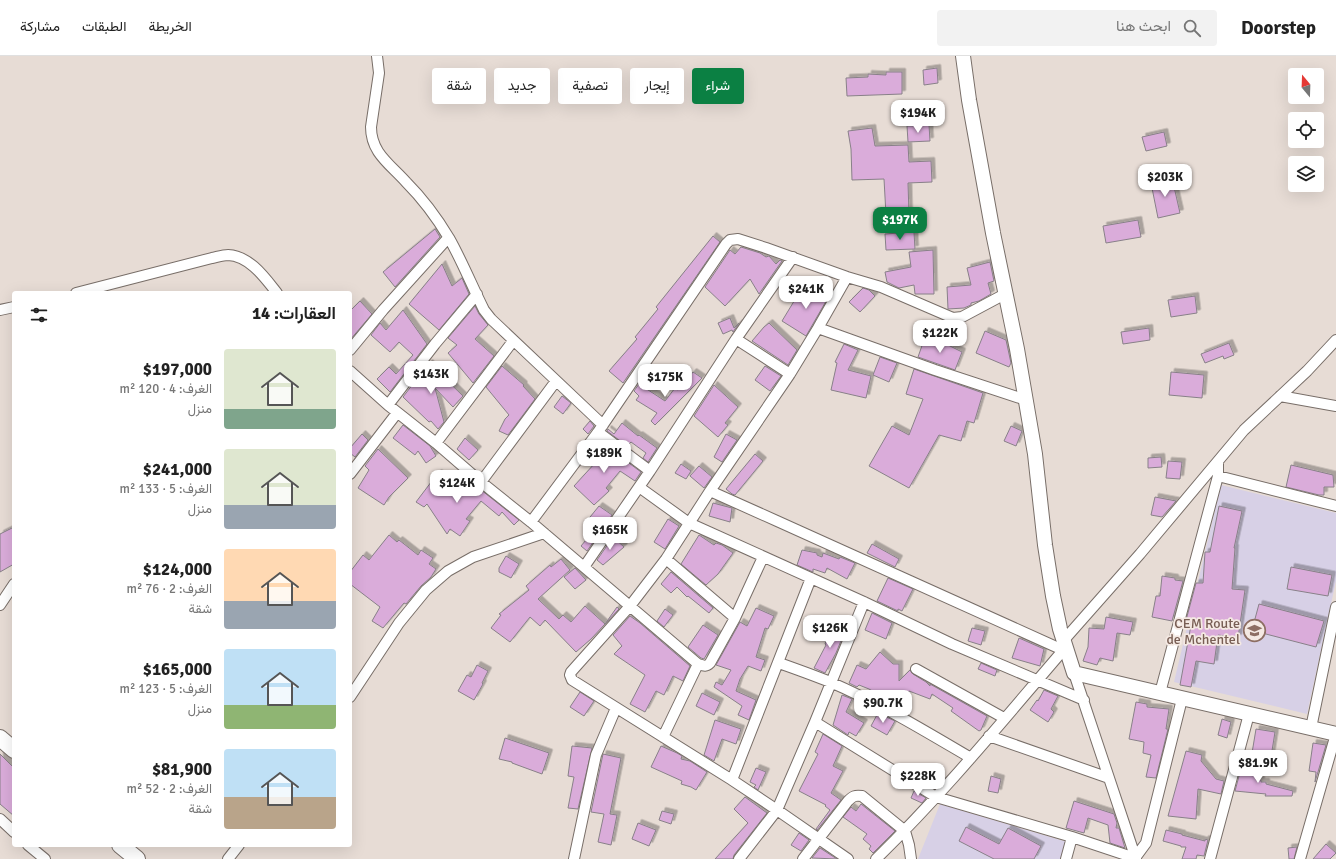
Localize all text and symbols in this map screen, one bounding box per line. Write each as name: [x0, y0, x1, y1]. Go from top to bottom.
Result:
search box: [937, 10, 1217, 46]
text: Doorstep: [1241, 16, 1316, 40]
text: ابحث هنا: [1116, 17, 1171, 35]
icon: search: [1181, 17, 1203, 39]
text: مشاركة: [20, 18, 60, 35]
text: الطبقات: [82, 18, 126, 35]
text: الخريطة: [148, 18, 192, 35]
chip: شقة: [432, 68, 486, 104]
chip: جديد: [494, 68, 550, 104]
chip: تصفية: [558, 68, 622, 104]
chip: إيجار: [630, 68, 684, 104]
chip: شراء: [692, 68, 744, 104]
north arrow: [1288, 68, 1324, 104]
map controls: [1288, 68, 1324, 192]
pin: $194K: [890, 100, 946, 134]
text: $194K: [900, 105, 936, 121]
button: locate: [1288, 112, 1324, 148]
button: layers: [1288, 156, 1324, 192]
pin: $203K: [1137, 164, 1193, 198]
text: $203K: [1147, 169, 1183, 185]
pin: $197K: [872, 207, 928, 241]
text: $197K: [882, 212, 918, 228]
pin: $241K: [778, 276, 834, 310]
text: $241K: [788, 281, 824, 297]
text: العقارات: 14: [252, 303, 336, 324]
icon: filters: [28, 304, 50, 326]
pin: $122K: [912, 320, 968, 354]
text: $122K: [922, 325, 958, 341]
text: $197,000: [143, 359, 212, 380]
pin: $143K: [403, 361, 459, 395]
pin: $175K: [637, 364, 693, 398]
icon: home: [256, 365, 304, 413]
text: $143K: [413, 366, 449, 382]
text: $175K: [647, 369, 683, 385]
text: الغرف: 4 · 120 m²: [120, 381, 212, 397]
text: منزل: [188, 401, 212, 417]
pin: $189K: [576, 440, 632, 474]
text: $189K: [586, 445, 622, 461]
text: $241,000: [143, 459, 212, 480]
icon: home: [256, 465, 304, 513]
pin: $124K: [429, 470, 485, 504]
text: $124K: [439, 475, 475, 491]
text: الغرف: 5 · 133 m²: [120, 481, 212, 497]
text: منزل: [188, 501, 212, 517]
pin: $165K: [582, 517, 638, 551]
text: $165K: [592, 522, 628, 538]
text: $124,000: [143, 559, 212, 580]
icon: home: [256, 565, 304, 613]
text: الغرف: 2 · 76 m²: [127, 581, 212, 597]
text: شقة: [189, 601, 212, 617]
pin: $126K: [802, 615, 858, 649]
place label: CEM Route de Mchentel: [1166, 615, 1240, 648]
school or university icon: CEM Route de Mchentel: [1242, 618, 1268, 644]
text: $126K: [812, 620, 848, 636]
text: $165,000: [143, 659, 212, 680]
icon: home: [256, 665, 304, 713]
text: الغرف: 5 · 123 m²: [120, 681, 212, 697]
pin: $90.7K: [850, 690, 916, 724]
text: $90.7K: [863, 695, 903, 711]
text: منزل: [188, 701, 212, 717]
pin: $81.9K: [1225, 750, 1291, 784]
text: $81.9K: [1238, 755, 1278, 771]
text: $81,900: [152, 759, 212, 780]
pin: $228K: [890, 763, 946, 797]
icon: home: [256, 765, 304, 813]
text: $228K: [900, 768, 936, 784]
text: الغرف: 2 · 52 m²: [127, 781, 212, 797]
text: شقة: [189, 801, 212, 817]

